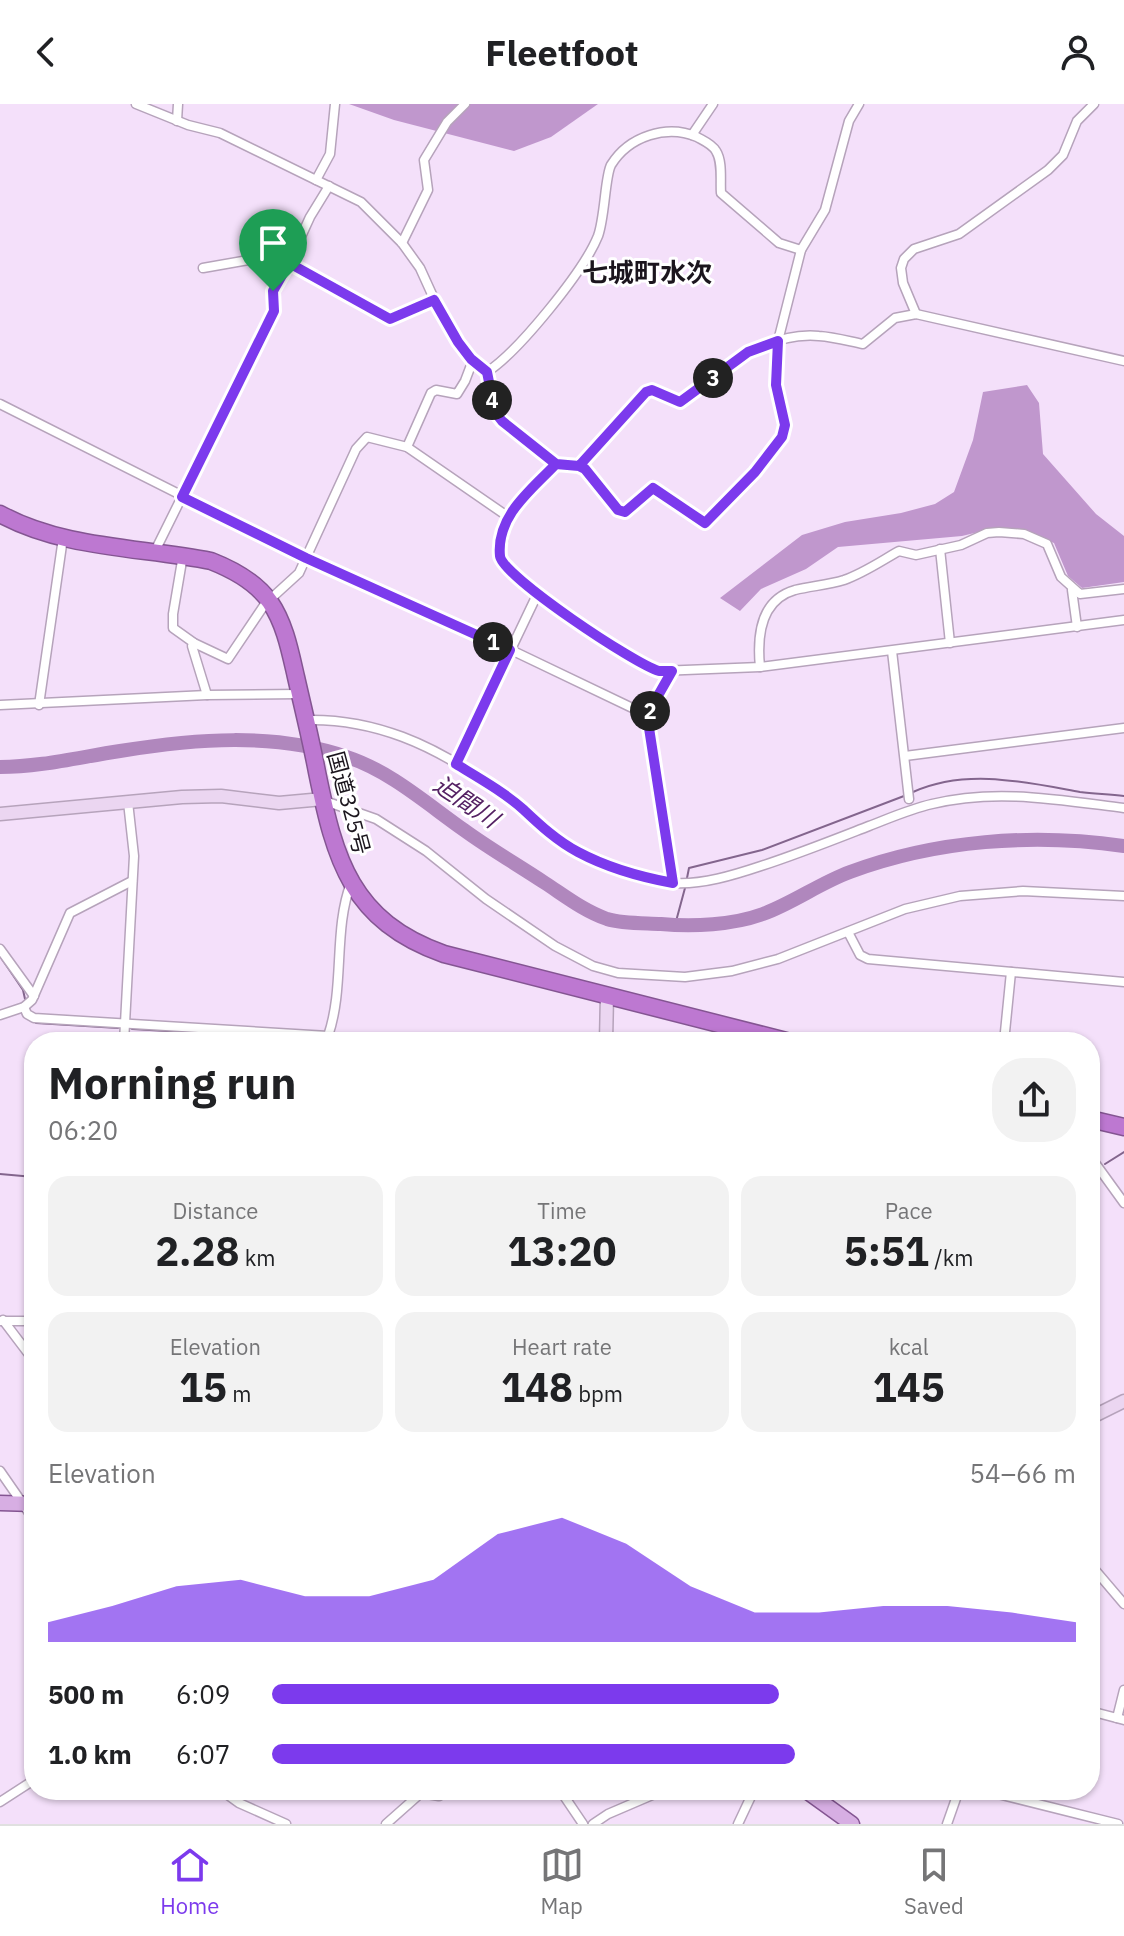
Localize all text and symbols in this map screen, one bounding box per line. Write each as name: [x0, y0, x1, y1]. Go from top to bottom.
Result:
text: Fleetfoot: [485, 29, 639, 76]
icon: back: [24, 30, 68, 74]
icon: person: [1056, 30, 1100, 74]
pin: [239, 209, 307, 291]
icon: arrive: [251, 221, 295, 265]
district label: 七城町水次: [582, 255, 712, 289]
pin: 3: [693, 358, 733, 398]
text: 3: [706, 363, 720, 392]
pin: 4: [472, 380, 512, 420]
text: 4: [485, 385, 499, 414]
pin: 1: [473, 622, 513, 662]
text: 1: [486, 627, 500, 656]
pin: 2: [630, 691, 670, 731]
text: 2: [643, 696, 657, 725]
street label: 国道325号: [322, 748, 377, 858]
water label: 迫間川: [428, 768, 508, 836]
text: Morning run: [48, 1054, 297, 1111]
button: share: [992, 1058, 1076, 1142]
text: 06:20: [48, 1113, 118, 1147]
text: Distance: [172, 1196, 258, 1225]
text: Time: [537, 1196, 587, 1225]
text: Pace: [885, 1196, 933, 1225]
text: 2.28: [155, 1225, 240, 1277]
text: 13:20: [507, 1225, 617, 1277]
text: 5:51: [844, 1225, 929, 1277]
text: km: [240, 1243, 276, 1272]
text: /km: [929, 1243, 973, 1272]
text: Elevation: [170, 1332, 261, 1361]
text: Heart rate: [512, 1332, 612, 1361]
text: kcal: [889, 1332, 929, 1361]
text: 15: [179, 1361, 227, 1413]
text: 148: [501, 1361, 573, 1413]
text: 145: [873, 1361, 945, 1413]
text: m: [227, 1379, 252, 1408]
text: bpm: [573, 1379, 623, 1408]
text: Elevation: [48, 1456, 156, 1490]
text: 54–66 m: [969, 1456, 1076, 1490]
text: 500 m: [48, 1677, 124, 1711]
text: 6:09: [176, 1677, 230, 1711]
text: 1.0 km: [48, 1737, 132, 1771]
text: 6:07: [176, 1737, 230, 1771]
tab: Home: [160, 1843, 219, 1920]
tab: Map: [540, 1843, 584, 1920]
tab: Saved: [904, 1843, 964, 1920]

